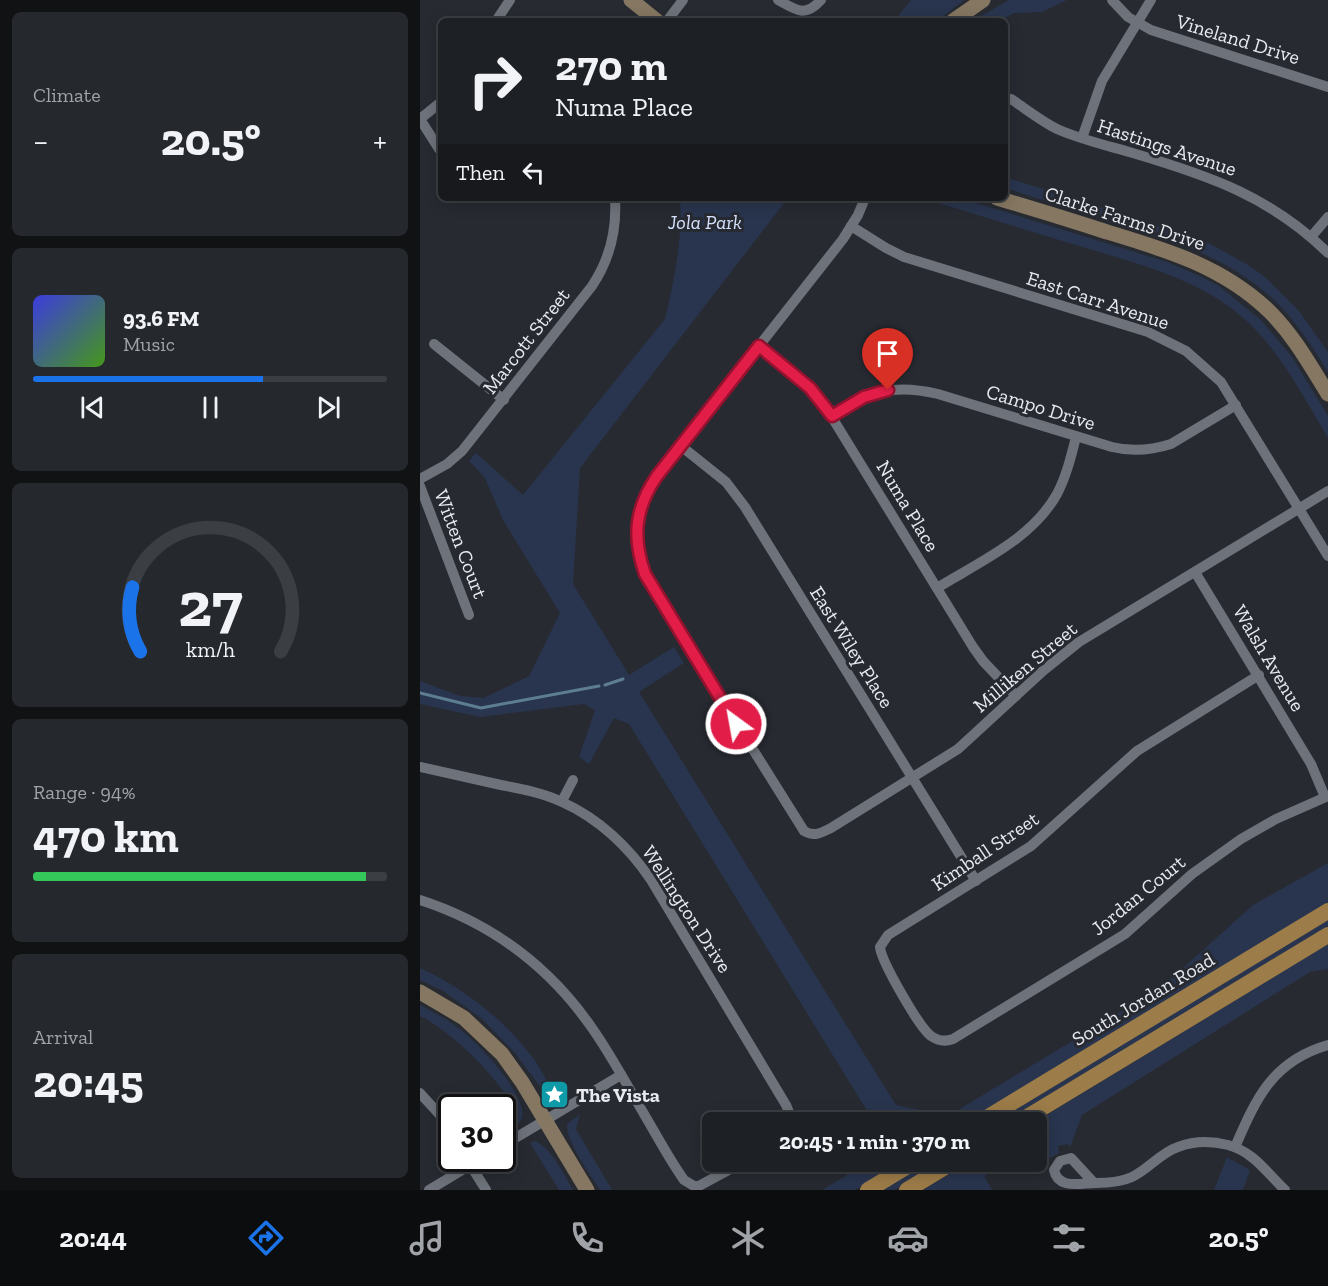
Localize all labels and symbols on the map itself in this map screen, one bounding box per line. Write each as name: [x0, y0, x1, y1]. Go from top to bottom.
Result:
street label: Vineland Drive: [1172, 9, 1303, 69]
street label: Hastings Avenue: [1094, 113, 1240, 181]
street label: Clarke Farms Drive: [1042, 181, 1208, 255]
park label: Jola Park: [667, 210, 742, 234]
street label: East Carr Avenue: [1024, 266, 1172, 334]
street label: Marcott Street: [477, 283, 575, 398]
pin: [862, 328, 913, 390]
street label: Campo Drive: [984, 379, 1098, 435]
street label: Numa Place: [871, 456, 945, 556]
street label: Witten Court: [429, 486, 493, 602]
street label: East Wiley Place: [805, 582, 899, 712]
street label: Walsh Avenue: [1228, 600, 1310, 716]
street label: Milliken Street: [968, 616, 1082, 717]
position arrow: [704, 692, 768, 756]
street label: Kimball Street: [927, 806, 1044, 896]
street label: Wellington Drive: [637, 841, 737, 977]
street label: Jordan Court: [1086, 849, 1190, 940]
street label: South Jordan Road: [1068, 947, 1218, 1051]
place icon: The Vista: [539, 1079, 571, 1111]
place label: The Vista: [576, 1083, 660, 1107]
speed limit sign: 30: [438, 1094, 516, 1172]

